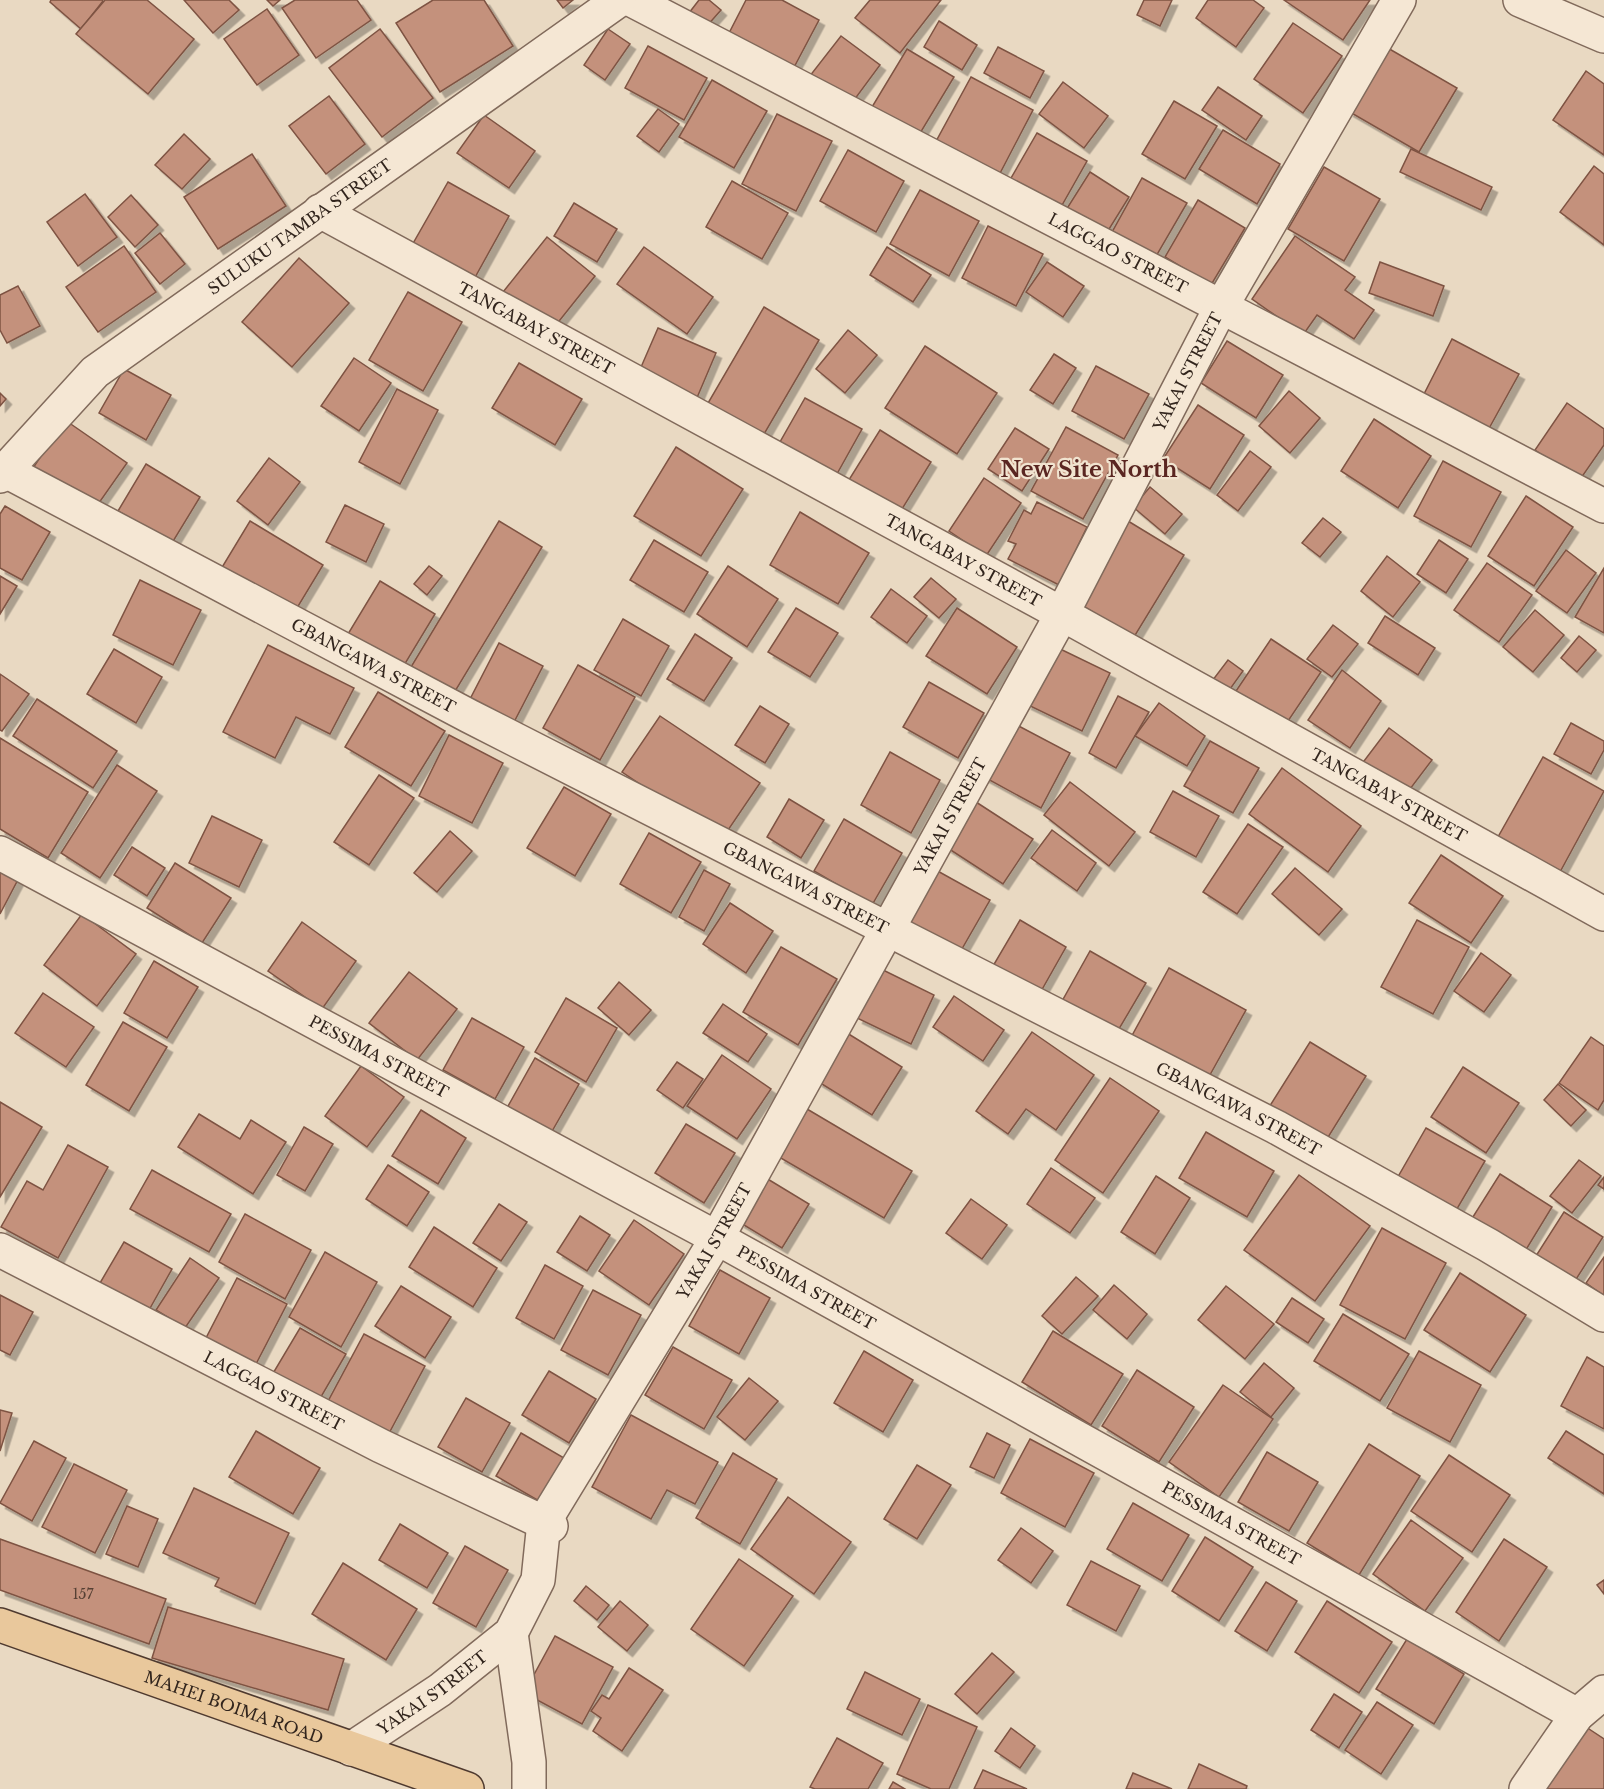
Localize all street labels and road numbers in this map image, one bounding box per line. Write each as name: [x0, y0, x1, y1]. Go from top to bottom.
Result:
street label: SULUKU TAMBA STREET: [204, 154, 396, 299]
street label: LAGGAO STREET: [1045, 208, 1191, 298]
street label: TANGABAY STREET: [454, 278, 618, 379]
street label: YAKAI STREET: [1148, 309, 1226, 435]
street label: TANGABAY STREET: [881, 510, 1045, 611]
street label: GBANGAWA STREET: [288, 614, 459, 717]
street label: TANGABAY STREET: [1307, 744, 1470, 846]
street label: YAKAI STREET: [909, 754, 991, 879]
street label: GBANGAWA STREET: [720, 837, 892, 938]
street label: PESSIMA STREET: [306, 1011, 452, 1102]
street label: GBANGAWA STREET: [1153, 1058, 1325, 1160]
street label: YAKAI STREET: [672, 1179, 755, 1303]
street label: PESSIMA STREET: [734, 1241, 879, 1334]
street label: LAGGAO STREET: [200, 1347, 347, 1435]
street label: PESSIMA STREET: [1159, 1477, 1304, 1570]
street label: YAKAI STREET: [373, 1646, 491, 1739]
street label: MAHEI BOIMA ROAD: [142, 1666, 326, 1748]

